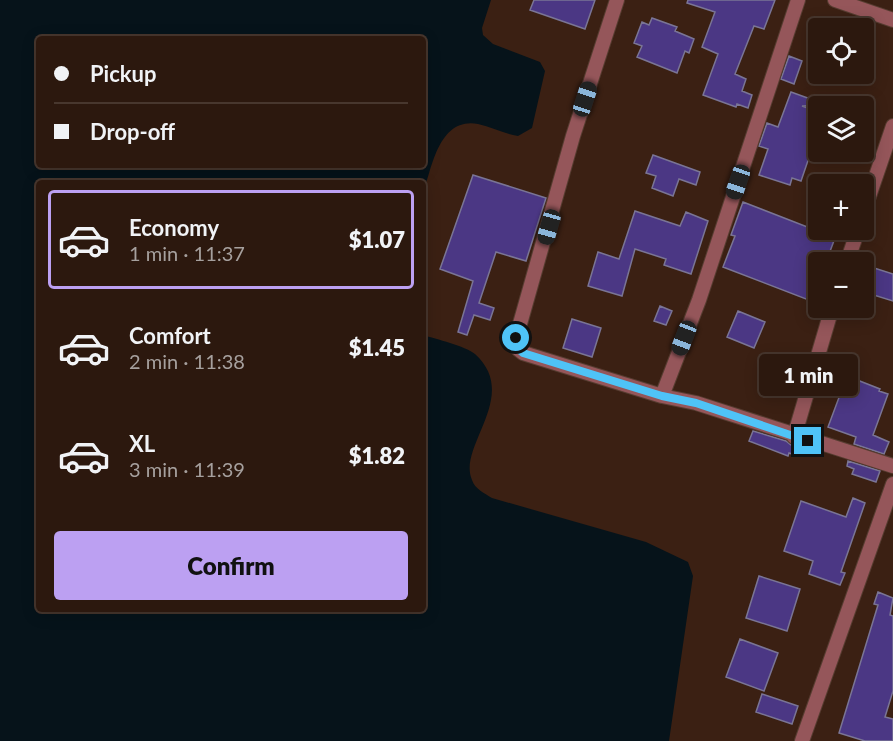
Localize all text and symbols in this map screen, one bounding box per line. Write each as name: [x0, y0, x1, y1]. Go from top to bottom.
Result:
map controls: [808, 18, 874, 318]
button: locate: [808, 18, 874, 84]
text: Pickup: [90, 60, 156, 87]
car: [571, 79, 599, 119]
button: layers: [808, 96, 874, 162]
text: Drop-off: [90, 118, 175, 145]
car: [724, 162, 752, 202]
button: +: [808, 174, 874, 240]
car: [535, 207, 563, 247]
icon: car: [57, 213, 111, 267]
text: Economy: [129, 214, 219, 241]
text: $1.07: [349, 226, 405, 253]
text: 1 min · 11:37: [129, 241, 245, 265]
button: −: [808, 252, 874, 318]
car: [669, 318, 699, 358]
icon: car: [57, 321, 111, 375]
text: Comfort: [129, 322, 211, 349]
route start: [502, 324, 529, 351]
text: $1.45: [349, 334, 405, 361]
text: 2 min · 11:38: [129, 349, 245, 373]
callout: 1 min: [758, 354, 858, 396]
text: 1 min: [784, 363, 833, 387]
route end: [794, 427, 821, 454]
icon: car: [57, 429, 111, 483]
text: XL: [129, 430, 155, 457]
text: $1.82: [349, 442, 405, 469]
text: 3 min · 11:39: [129, 457, 245, 481]
button: Confirm: [54, 531, 408, 600]

